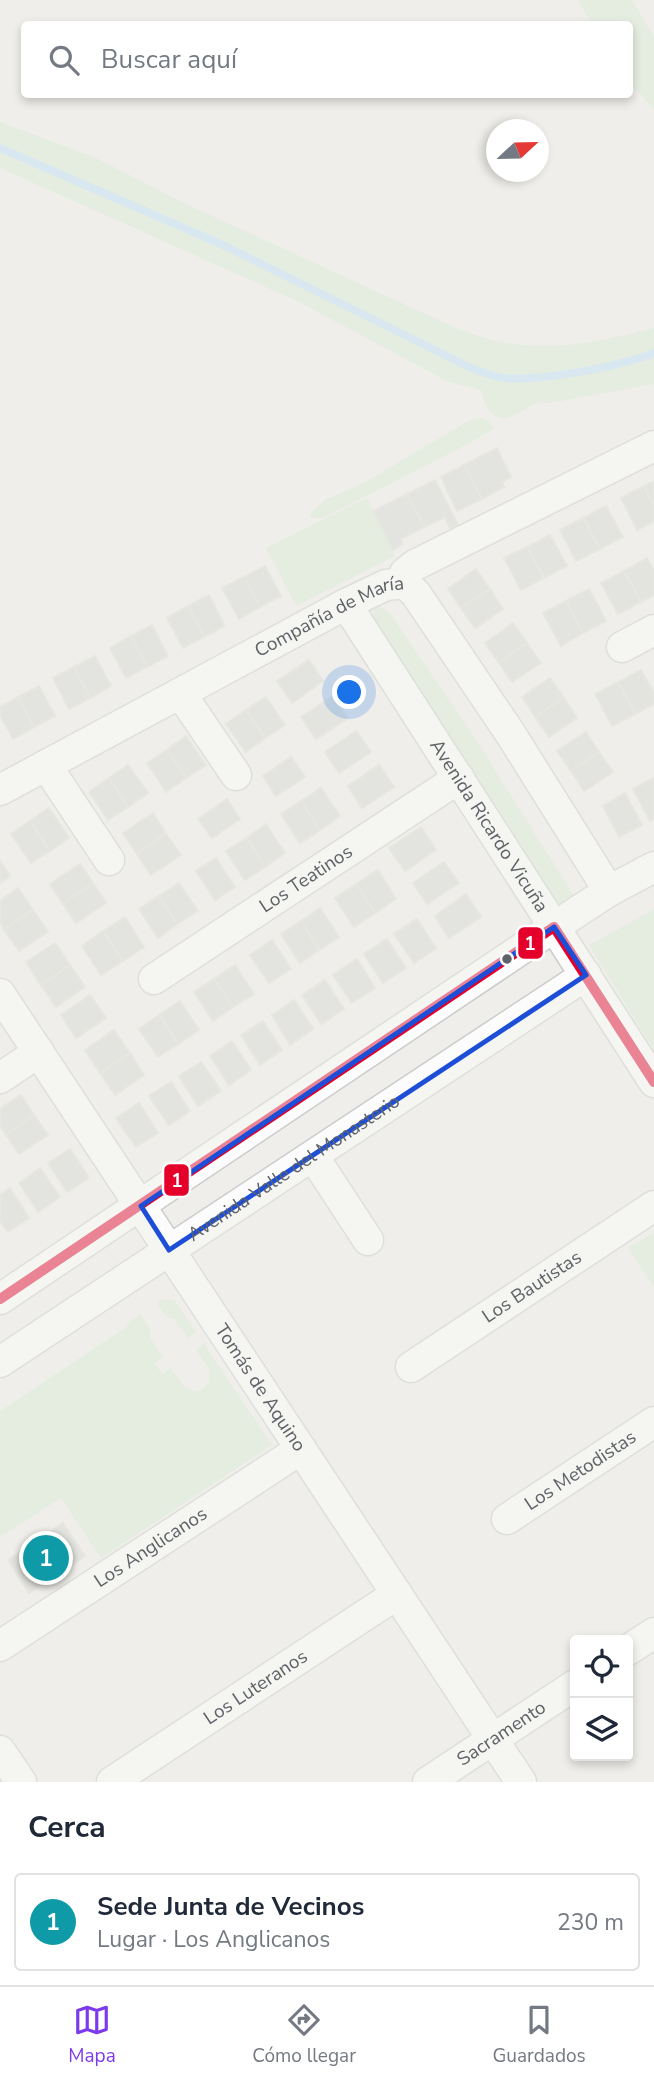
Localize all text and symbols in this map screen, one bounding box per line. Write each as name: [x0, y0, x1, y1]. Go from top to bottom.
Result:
search box: [21, 21, 633, 98]
icon: search: [45, 41, 83, 79]
text: Buscar aquí: [101, 42, 237, 77]
north arrow: [486, 119, 549, 182]
street label: Compañía de María: [250, 570, 405, 664]
your location: [332, 675, 366, 709]
street label: Avenida Ricardo Vicuña: [424, 734, 554, 918]
street label: Los Teatinos: [254, 839, 358, 919]
line badge: 1: [517, 926, 544, 960]
text: 1: [524, 931, 536, 957]
unlabelled marker: [500, 952, 514, 966]
street label: Avenida Valle del Monasterio: [182, 1088, 405, 1248]
line badge: 1: [163, 1163, 190, 1197]
text: 1: [171, 1168, 183, 1194]
street label: Los Bautistas: [477, 1244, 587, 1329]
street label: Tomás de Aquino: [209, 1319, 312, 1457]
street label: Los Metodistas: [520, 1424, 641, 1517]
street label: Los Anglicanos: [89, 1501, 212, 1594]
pin: 1: [23, 1532, 69, 1584]
map controls: [570, 1635, 633, 1761]
button: locate: [570, 1635, 633, 1698]
street label: Los Luteranos: [198, 1643, 313, 1731]
street label: Sacramento: [452, 1695, 551, 1772]
button: layers: [570, 1698, 633, 1761]
text: Cerca: [28, 1807, 106, 1848]
text: Sede Junta de Vecinos: [97, 1889, 364, 1924]
text: 1: [46, 1907, 60, 1938]
text: 230 m: [557, 1907, 624, 1938]
text: Lugar · Los Anglicanos: [97, 1924, 330, 1955]
tab: Mapa: [68, 2001, 116, 2069]
tab: Cómo llegar: [252, 2001, 356, 2069]
tab: Guardados: [493, 2001, 586, 2069]

